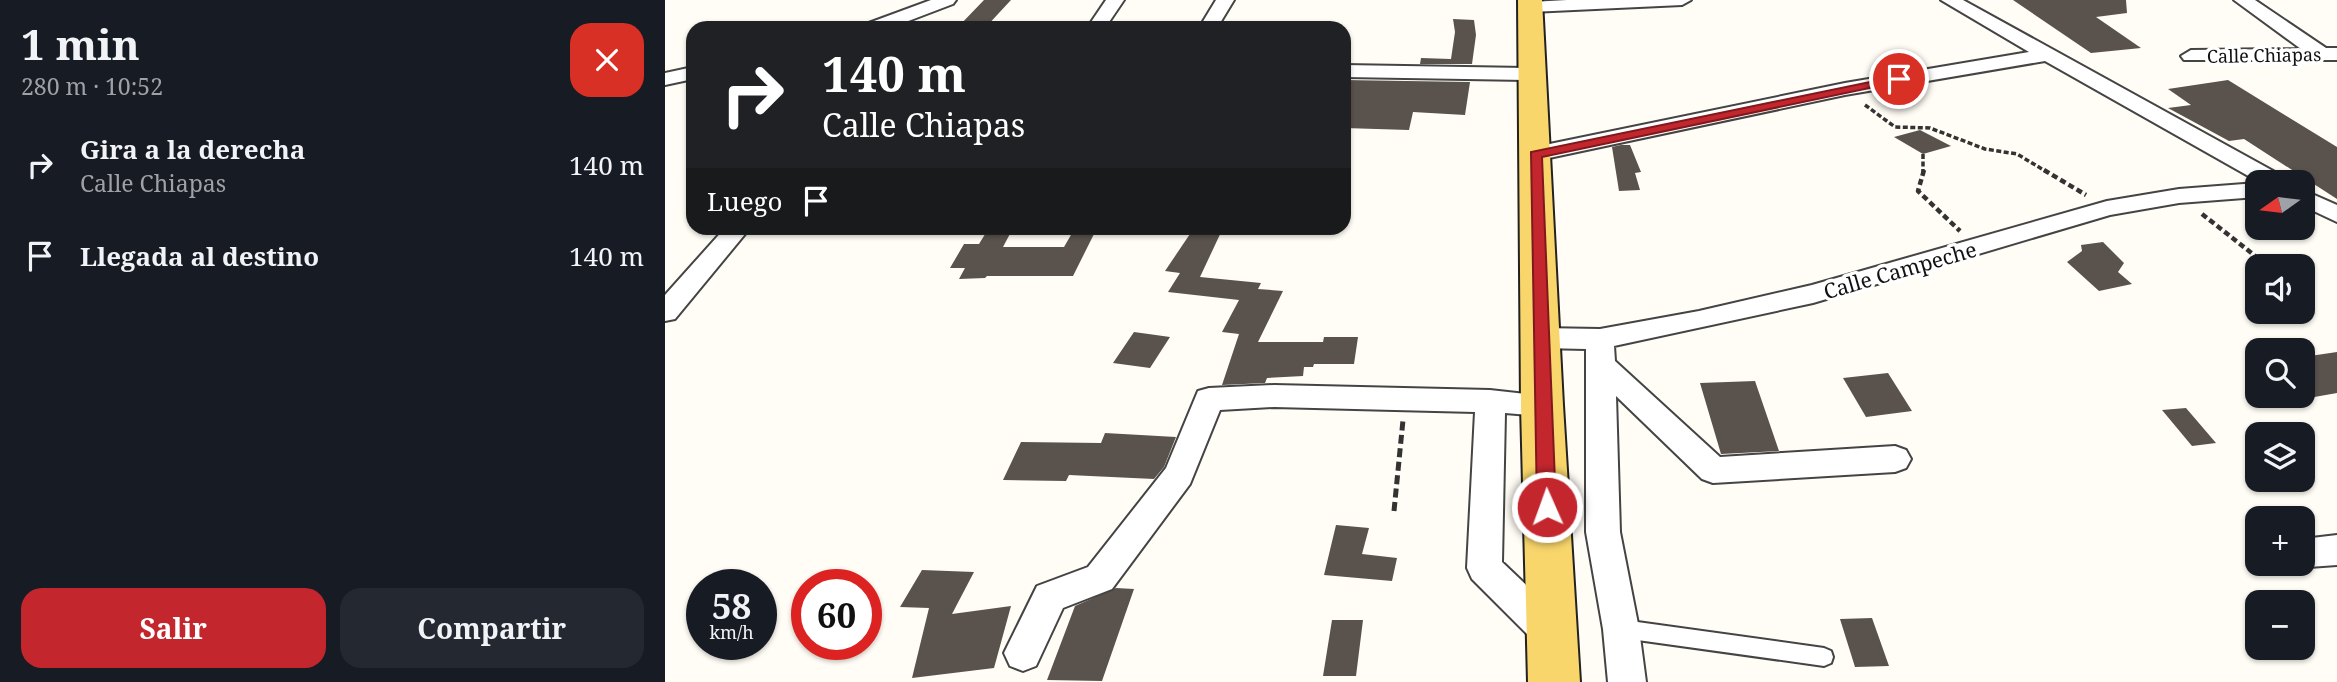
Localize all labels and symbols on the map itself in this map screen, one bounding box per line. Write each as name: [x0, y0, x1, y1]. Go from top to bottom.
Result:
street label: Calle Chiapas: [2207, 42, 2321, 68]
pin: [1869, 49, 1929, 109]
north arrow: [2245, 170, 2315, 240]
street label: Calle Campeche: [1820, 235, 1980, 305]
position arrow: [1510, 470, 1584, 544]
speed limit sign: 60: [791, 569, 882, 660]

